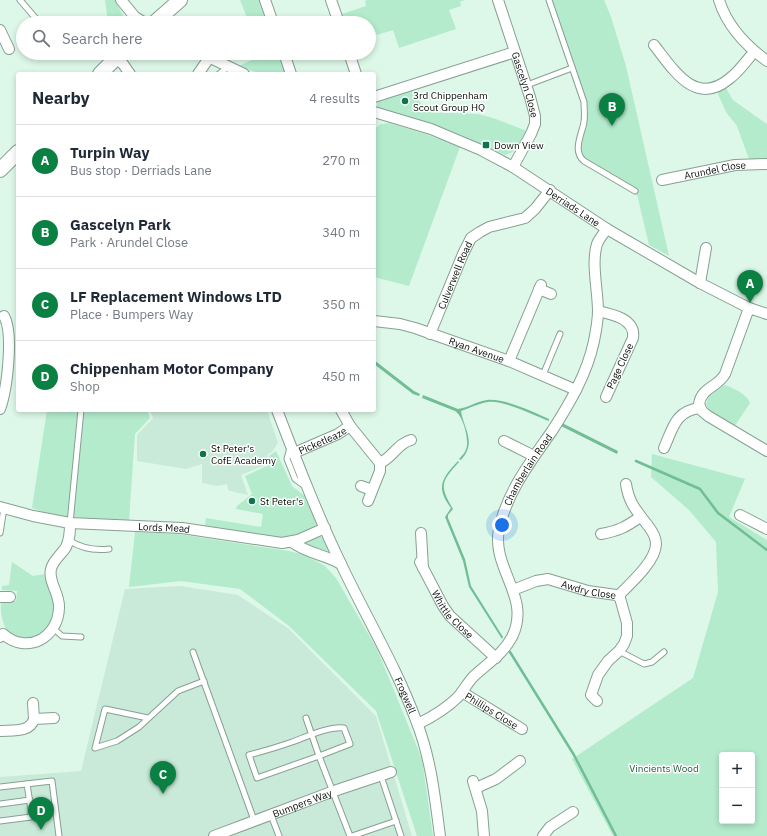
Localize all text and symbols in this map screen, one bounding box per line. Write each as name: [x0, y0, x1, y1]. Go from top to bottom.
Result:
search box: [16, 16, 376, 60]
icon: search: [30, 27, 52, 49]
text: Search here: [62, 29, 142, 48]
street label: Gascelyn Close: [509, 50, 542, 119]
text: Nearby: [32, 87, 90, 109]
place label: 3rd Chippenham Scout Group HQ: [413, 89, 488, 114]
text: 4 results: [309, 90, 360, 107]
pin: B: [599, 93, 625, 126]
marker: 3rd Chippenham Scout Group HQ: [400, 96, 410, 106]
place label: Down View: [494, 139, 544, 152]
marker: Down View: [481, 140, 491, 150]
text: Turpin Way: [70, 143, 150, 162]
text: A: [41, 152, 49, 169]
text: 270 m: [322, 152, 360, 169]
street label: Arundel Close: [683, 158, 747, 182]
text: Bus stop · Derriads Lane: [70, 162, 212, 179]
street label: Derriads Lane: [544, 184, 603, 229]
text: Gascelyn Park: [70, 215, 171, 234]
text: B: [41, 224, 49, 241]
text: 340 m: [322, 224, 360, 241]
text: Park · Arundel Close: [70, 234, 188, 251]
street label: Culverwell Road: [435, 239, 475, 311]
pin: A: [737, 270, 763, 303]
text: LF Replacement Windows LTD: [70, 287, 282, 306]
text: C: [41, 296, 49, 313]
text: 350 m: [322, 296, 360, 313]
text: Place · Bumpers Way: [70, 306, 193, 323]
street label: Ryan Avenue: [447, 334, 507, 366]
street label: Page Close: [604, 340, 637, 391]
text: Chippenham Motor Company: [70, 359, 274, 378]
text: D: [40, 368, 50, 385]
text: 450 m: [322, 368, 360, 385]
text: Shop: [70, 378, 100, 395]
street label: Picketleaze: [296, 423, 349, 457]
street label: Chamberlain Road: [501, 431, 555, 508]
place label: St Peter's CofE Academy: [211, 442, 276, 467]
marker: St Peter's CofE Academy: [198, 449, 208, 459]
place label: St Peter's: [260, 495, 303, 508]
marker: St Peter's: [247, 496, 257, 506]
your location: [492, 515, 512, 535]
street label: Lords Mead: [138, 520, 191, 536]
street label: Awdry Close: [560, 577, 617, 602]
street label: Whittle Close: [429, 588, 477, 641]
street label: Frogwell: [392, 675, 419, 715]
street label: Phillips Close: [463, 689, 521, 732]
map controls: [719, 752, 755, 824]
button: +: [719, 752, 755, 788]
pin: C: [150, 761, 176, 794]
park label: Vincients Wood: [629, 762, 699, 775]
street label: Bumpers Way: [271, 786, 333, 820]
button: −: [719, 788, 755, 824]
pin: D: [28, 797, 54, 830]

